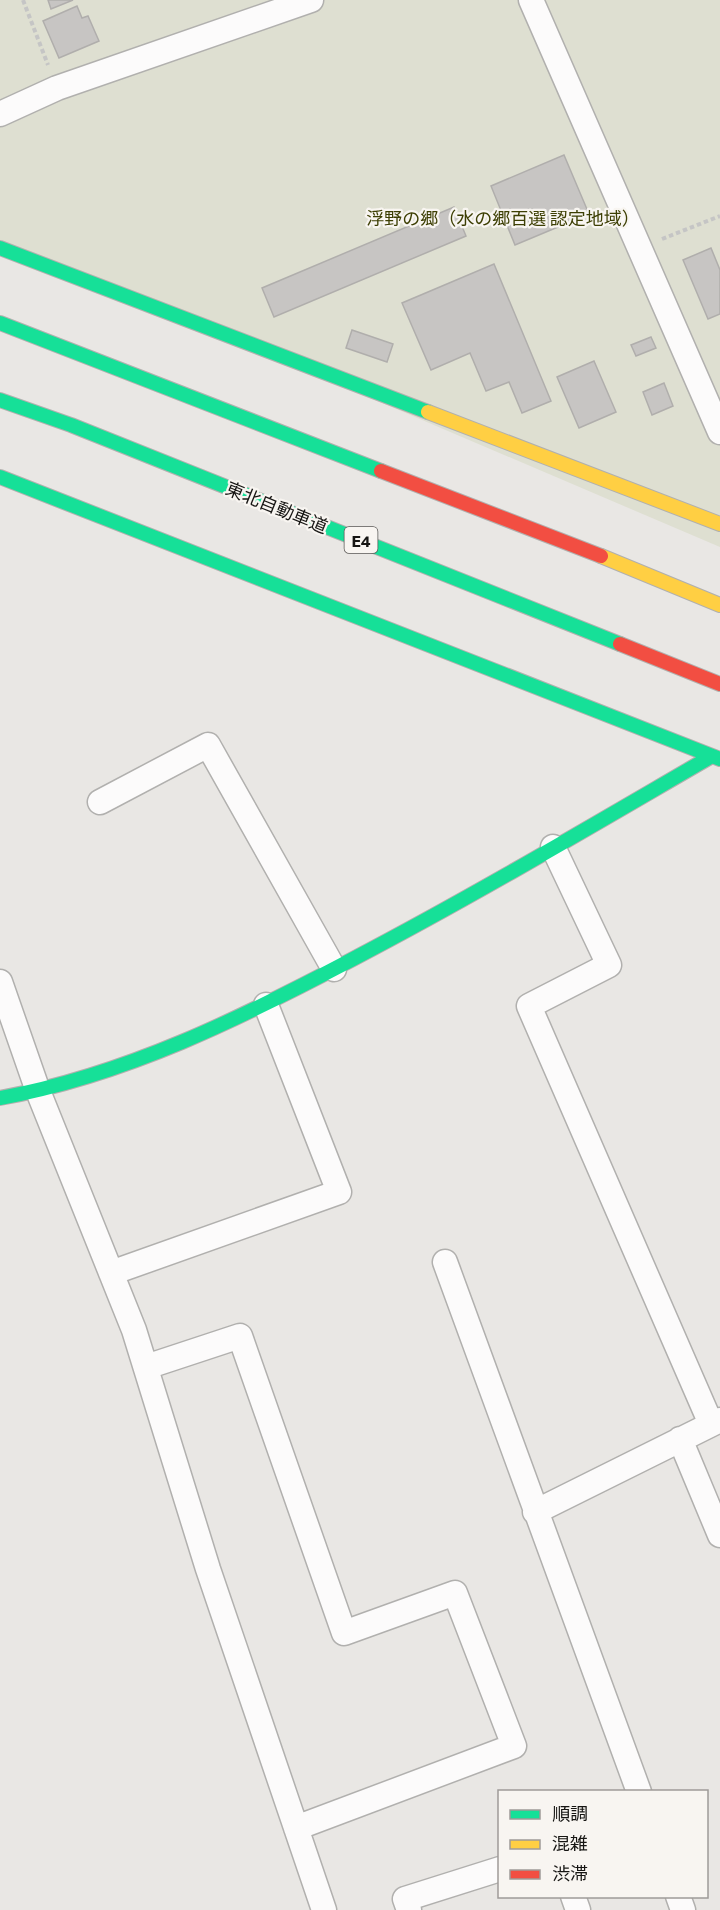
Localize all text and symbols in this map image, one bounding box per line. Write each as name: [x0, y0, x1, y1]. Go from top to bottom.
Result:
park label: 浮野の郷（水の郷百選 認定地域）: [366, 207, 640, 229]
street label: 東北自動車道: [223, 477, 331, 537]
road number: E4: [344, 527, 378, 553]
legend: [498, 1790, 708, 1898]
text: 順調: [552, 1802, 588, 1824]
text: 混雑: [552, 1832, 588, 1854]
text: 渋滞: [552, 1862, 588, 1884]

